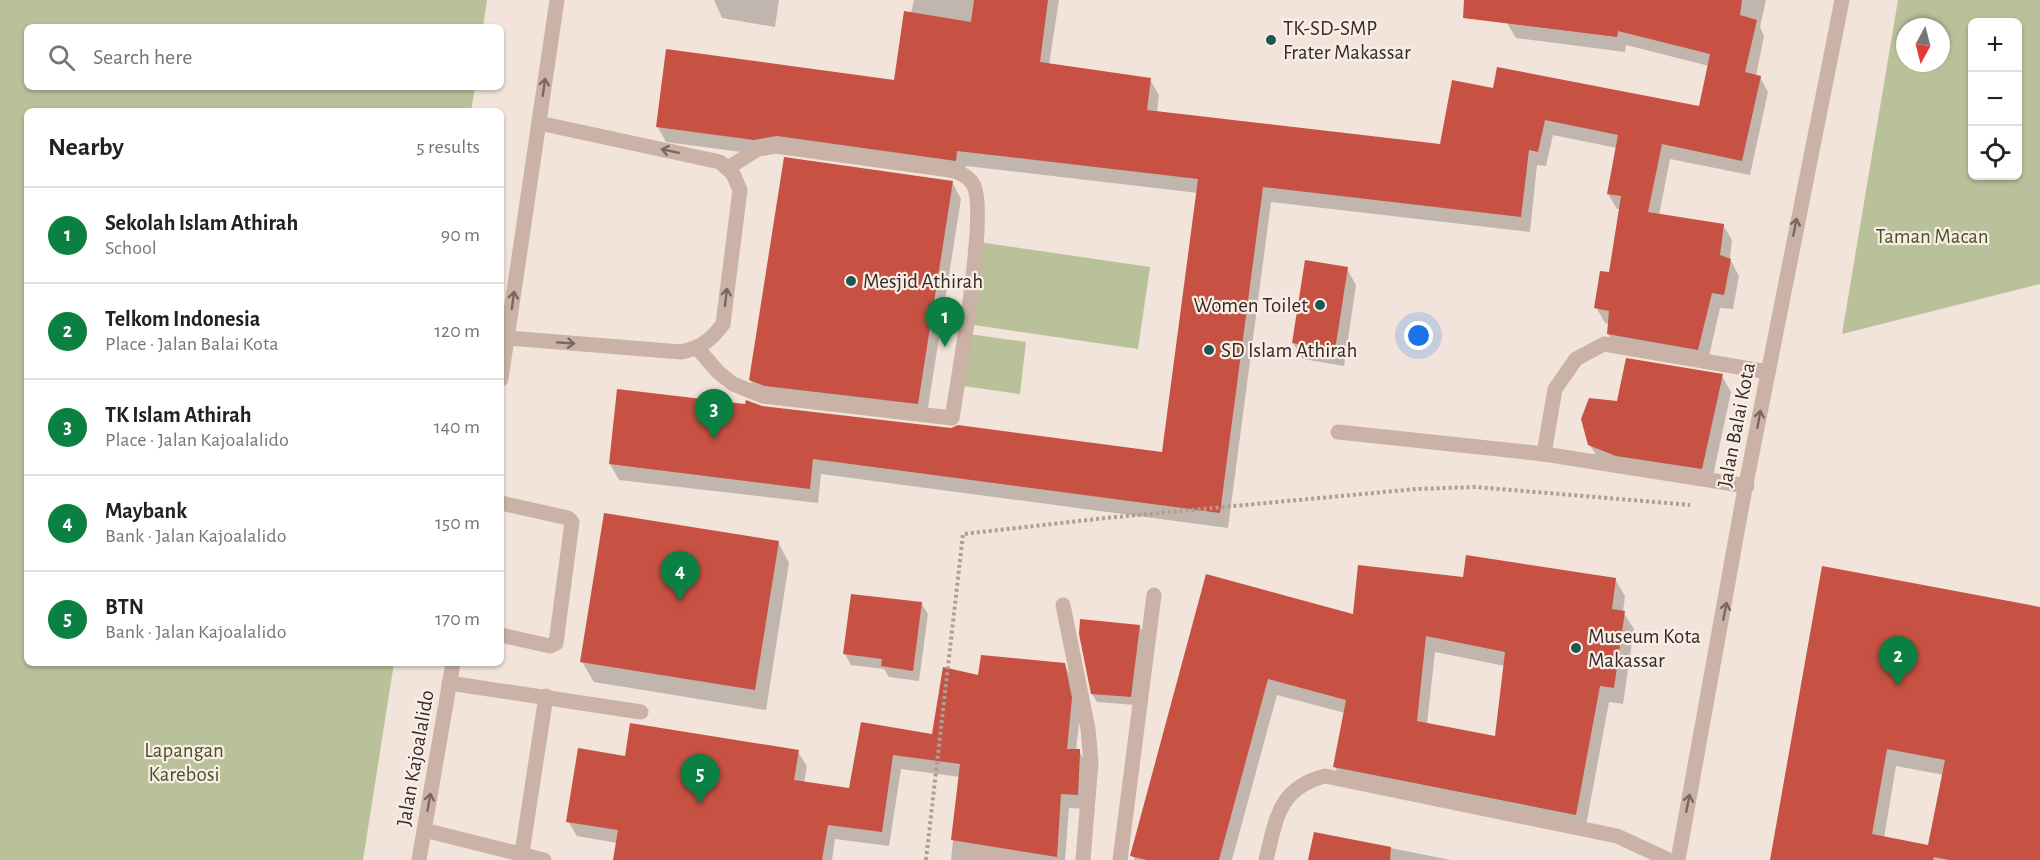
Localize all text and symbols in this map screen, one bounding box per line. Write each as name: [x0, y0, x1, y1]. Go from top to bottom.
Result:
place label: TK-SD-SMP Frater Makassar: [1283, 18, 1411, 63]
north arrow: [1896, 18, 1950, 72]
map controls: [1968, 18, 2022, 180]
button: +: [1968, 18, 2022, 72]
search box: [24, 24, 504, 90]
marker: TK-SD-SMP Frater Makassar: [1264, 33, 1278, 47]
icon: search: [45, 41, 78, 74]
text: Search here: [93, 46, 192, 68]
button: −: [1968, 72, 2022, 126]
one-way arrow: [539, 77, 550, 97]
button: locate: [1968, 126, 2022, 180]
text: Nearby: [48, 134, 124, 160]
text: 5 results: [416, 137, 480, 157]
one-way arrow: [661, 145, 680, 156]
text: Sekolah Islam Athirah: [105, 212, 298, 234]
one-way arrow: [1790, 218, 1801, 238]
text: 1: [64, 225, 71, 245]
text: 90 m: [441, 225, 480, 245]
park label: Taman Macan: [1875, 226, 1989, 247]
text: School: [105, 238, 157, 258]
place label: Mesjid Athirah: [863, 271, 983, 292]
marker: Mesjid Athirah: [844, 274, 858, 288]
one-way arrow: [721, 288, 732, 307]
one-way arrow: [508, 291, 519, 311]
place label: Women Toilet: [1193, 295, 1308, 316]
pin: 1: [926, 298, 964, 347]
marker: Women Toilet: [1313, 298, 1327, 312]
text: Telkom Indonesia: [105, 308, 260, 330]
text: 2: [63, 321, 72, 341]
text: 120 m: [434, 321, 480, 341]
your location: [1404, 321, 1433, 350]
text: Place · Jalan Balai Kota: [105, 334, 279, 354]
one-way arrow: [556, 338, 576, 349]
place label: SD Islam Athirah: [1221, 340, 1357, 361]
marker: SD Islam Athirah: [1202, 343, 1216, 357]
street label: Jalan Balai Kota: [1714, 361, 1759, 489]
pin: 3: [694, 390, 734, 439]
text: TK Islam Athirah: [105, 404, 252, 426]
one-way arrow: [1754, 410, 1765, 429]
text: 3: [63, 417, 72, 437]
text: 140 m: [434, 417, 480, 437]
text: Place · Jalan Kajoalalido: [105, 430, 289, 450]
text: Maybank: [105, 500, 187, 522]
text: 4: [62, 513, 73, 533]
text: 150 m: [435, 513, 480, 533]
text: Bank · Jalan Kajoalalido: [105, 526, 287, 546]
pin: 4: [660, 552, 700, 601]
text: BTN: [105, 596, 144, 618]
one-way arrow: [1719, 602, 1730, 621]
text: 5: [63, 609, 72, 629]
text: 170 m: [435, 609, 480, 629]
text: Bank · Jalan Kajoalalido: [105, 622, 287, 642]
place label: Museum Kota Makassar: [1588, 626, 1701, 671]
pin: 2: [1878, 636, 1918, 686]
marker: Museum Kota Makassar: [1569, 641, 1583, 655]
street label: Jalan Kajoalalido: [393, 688, 438, 828]
park label: Lapangan Karebosi: [144, 740, 224, 785]
pin: 5: [680, 754, 720, 804]
one-way arrow: [424, 793, 435, 813]
one-way arrow: [1683, 793, 1694, 813]

